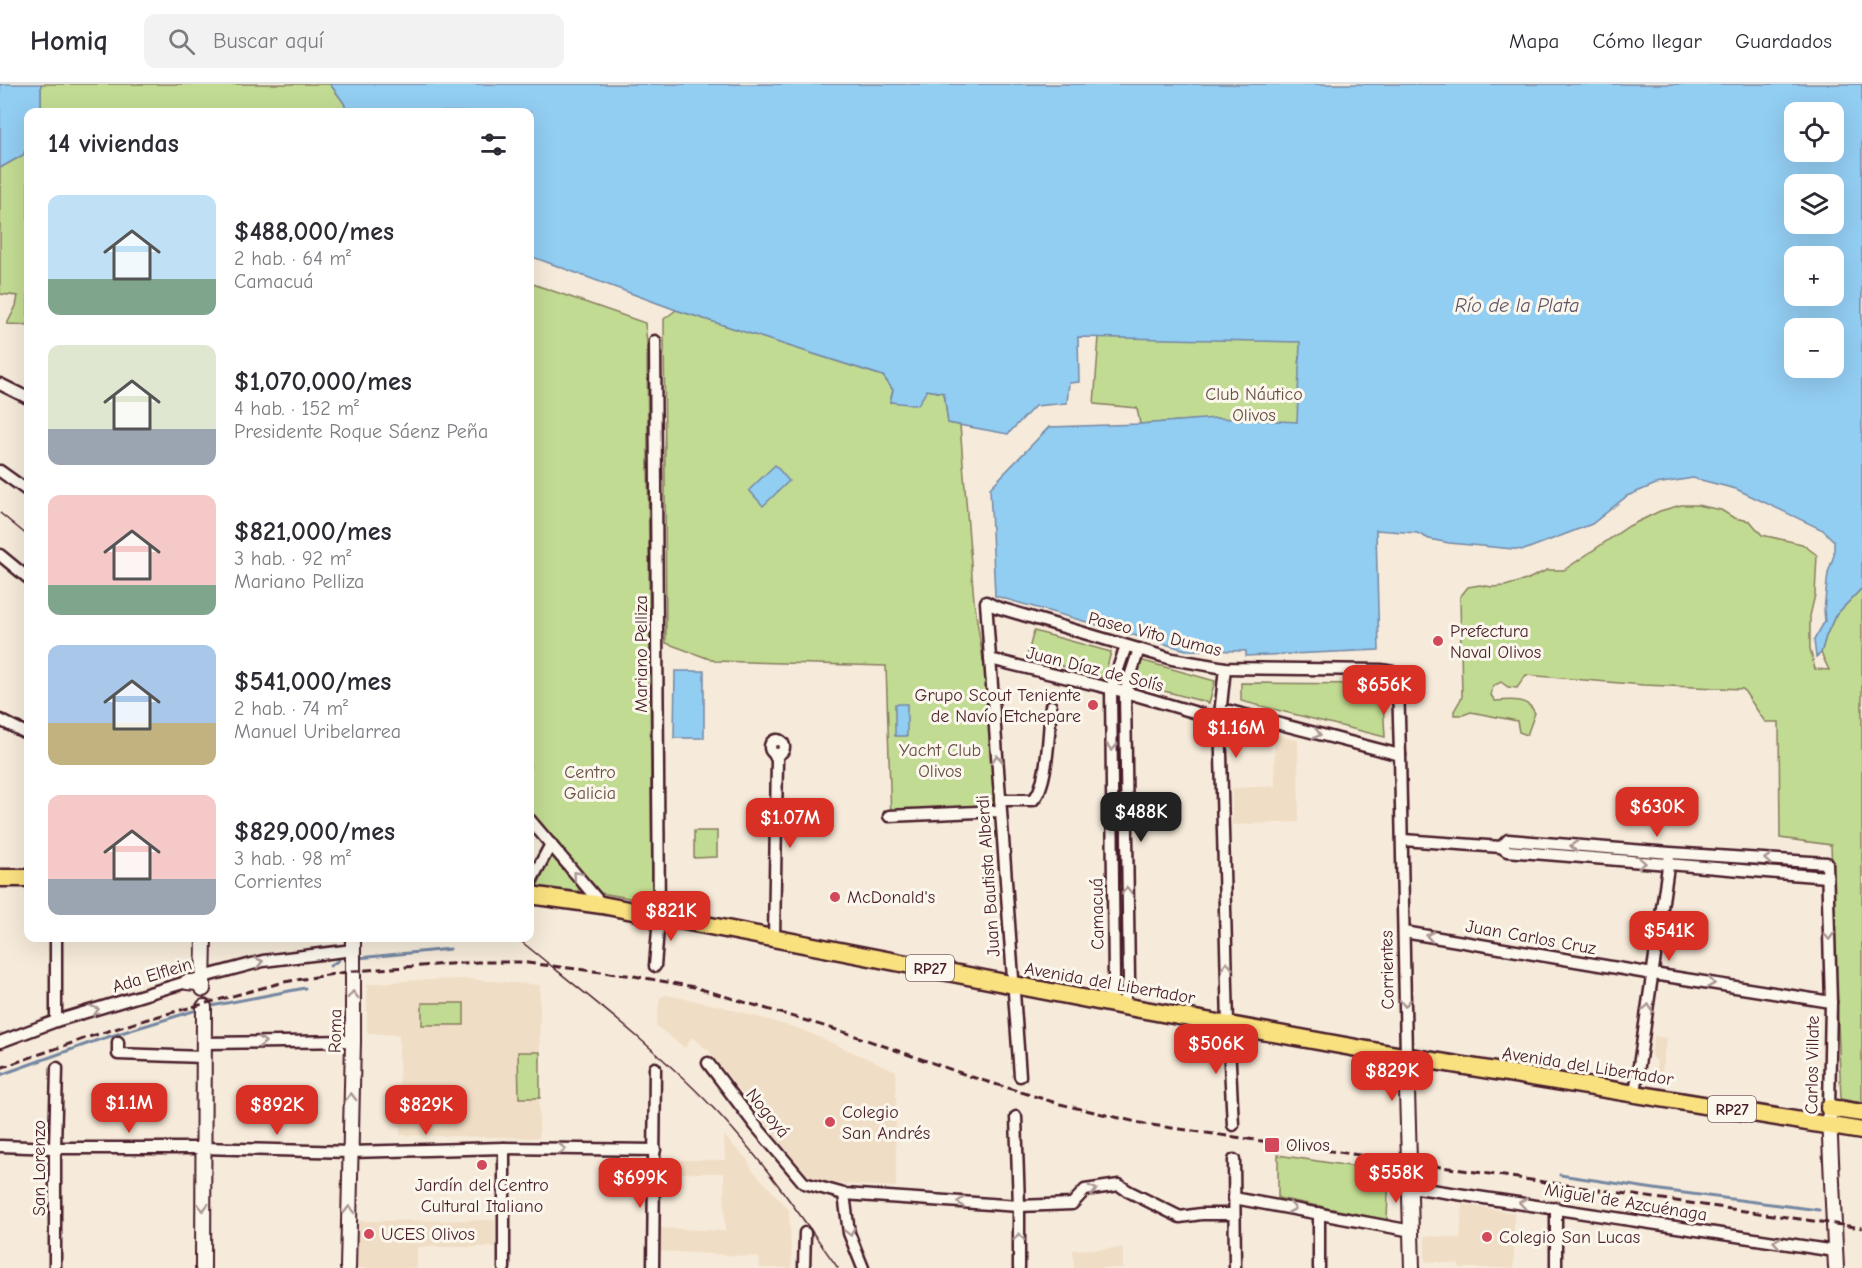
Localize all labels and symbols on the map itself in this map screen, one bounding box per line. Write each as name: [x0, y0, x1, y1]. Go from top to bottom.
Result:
water label: Río de la Plata: [1455, 294, 1579, 317]
park label: Club Náutico Olivos: [1205, 384, 1303, 426]
street label: Mariano Pelliza: [631, 595, 652, 713]
street label: Paseo Vito Dumas: [1086, 608, 1224, 661]
place label: Prefectura Naval Olivos: [1450, 621, 1541, 663]
marker: Prefectura Naval Olivos: [1431, 634, 1445, 648]
street label: Juan Díaz de Solís: [1024, 642, 1166, 697]
pin: $656K: [1342, 665, 1426, 716]
place label: Grupo Scout Teniente de Navío Etchepare: [915, 685, 1081, 727]
marker: Grupo Scout Teniente de Navío Etchepare: [1086, 698, 1100, 712]
pin: $1.16M: [1187, 708, 1285, 759]
one-way arrow: [1312, 726, 1322, 739]
park label: Yacht Club Olivos: [899, 740, 981, 782]
one-way arrow: [1106, 743, 1118, 752]
one-way arrow: [991, 754, 1004, 763]
park label: Centro Galicia: [564, 762, 616, 804]
pin: $630K: [1615, 787, 1699, 838]
pin: $488K: [1099, 792, 1183, 843]
street label: Juan Bautista Alberdi: [972, 794, 1005, 958]
pin: $1.07M: [741, 798, 839, 849]
one-way arrow: [1569, 840, 1578, 853]
one-way arrow: [1764, 853, 1773, 866]
one-way arrow: [1637, 856, 1646, 869]
one-way arrow: [573, 870, 584, 881]
street label: Camacuá: [1086, 878, 1109, 950]
one-way arrow: [1121, 886, 1134, 895]
place label: McDonald's: [847, 887, 935, 908]
marker: McDonald's: [828, 890, 842, 904]
pin: $821K: [629, 891, 713, 942]
pin: $541K: [1627, 911, 1711, 962]
street label: Juan Carlos Cruz: [1464, 916, 1598, 959]
street label: Corrientes: [1376, 930, 1399, 1010]
one-way arrow: [1425, 930, 1435, 943]
one-way arrow: [1823, 931, 1835, 940]
street label: Ada Elflein: [110, 953, 194, 998]
road number: RP27: [906, 955, 954, 981]
one-way arrow: [254, 956, 264, 969]
street label: Avenida del Libertador: [1023, 958, 1198, 1009]
one-way arrow: [1221, 961, 1233, 970]
one-way arrow: [1706, 977, 1716, 989]
one-way arrow: [347, 991, 359, 1000]
one-way arrow: [1399, 999, 1411, 1008]
one-way arrow: [1641, 1004, 1654, 1014]
one-way arrow: [89, 1005, 100, 1017]
street label: Roma: [325, 1009, 346, 1053]
street label: Carlos Villate: [1801, 1015, 1824, 1115]
pin: $506K: [1174, 1024, 1258, 1075]
one-way arrow: [258, 1036, 267, 1048]
street label: Avenida del Libertador: [1501, 1043, 1676, 1091]
pin: $829K: [1350, 1051, 1434, 1102]
pin: $1.1M: [87, 1083, 171, 1134]
street label: Nogoyá: [741, 1084, 794, 1142]
pin: $892K: [235, 1085, 319, 1136]
pin: $829K: [384, 1085, 468, 1136]
one-way arrow: [345, 1092, 358, 1101]
road number: RP27: [1708, 1096, 1756, 1122]
place label: Colegio San Andrés: [842, 1102, 930, 1144]
marker: Colegio San Andrés: [823, 1115, 837, 1129]
street label: San Lorenzo: [29, 1120, 50, 1216]
place label: Olivos: [1286, 1135, 1330, 1156]
marker: Olivos: [1263, 1136, 1281, 1154]
one-way arrow: [558, 1143, 567, 1155]
pin: $558K: [1354, 1153, 1438, 1204]
marker: Jardín del Centro Cultural Italiano: [475, 1158, 489, 1172]
pin: $699K: [598, 1158, 682, 1209]
place label: Jardín del Centro Cultural Italiano: [415, 1175, 549, 1217]
street label: Miguel de Azcuénaga: [1543, 1179, 1709, 1226]
one-way arrow: [1088, 1184, 1098, 1197]
one-way arrow: [957, 1196, 966, 1209]
one-way arrow: [1518, 1197, 1527, 1209]
one-way arrow: [1286, 1201, 1296, 1214]
one-way arrow: [197, 1202, 209, 1211]
one-way arrow: [343, 1206, 355, 1215]
place label: UCES Olivos: [381, 1224, 475, 1245]
marker: UCES Olivos: [362, 1227, 376, 1241]
one-way arrow: [843, 1227, 856, 1237]
place label: Colegio San Lucas: [1499, 1227, 1640, 1248]
marker: Colegio San Lucas: [1480, 1230, 1494, 1244]
one-way arrow: [1013, 1233, 1025, 1242]
one-way arrow: [1773, 1237, 1782, 1249]

